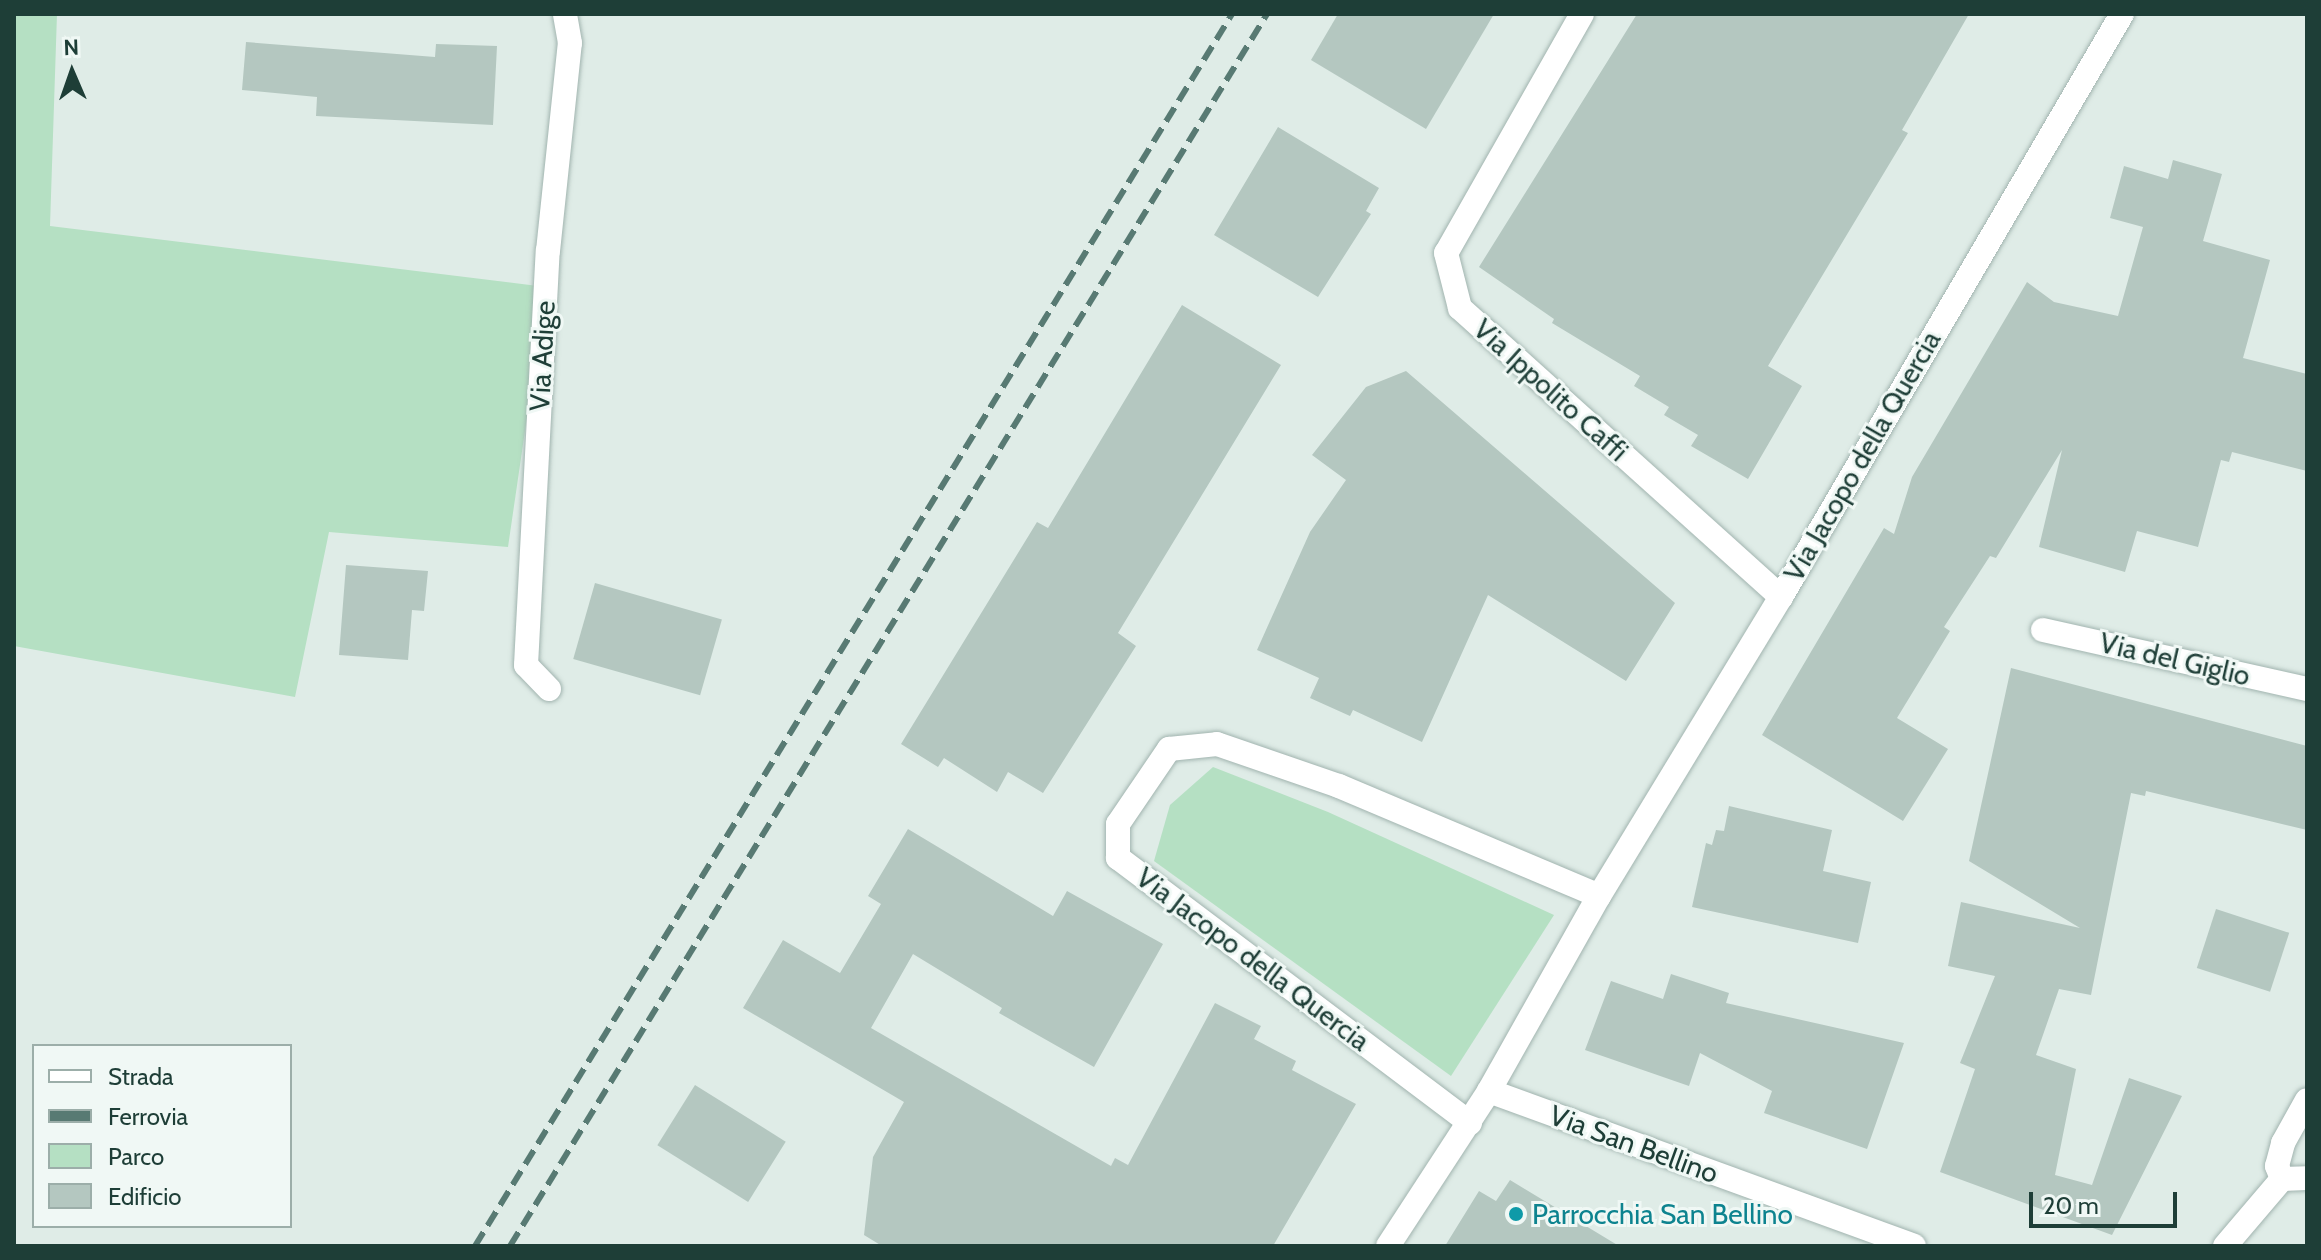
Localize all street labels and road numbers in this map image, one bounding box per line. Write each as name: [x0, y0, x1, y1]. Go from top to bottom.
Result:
street label: Via Adige: [522, 300, 562, 412]
street label: Via Ippolito Caffi: [1467, 312, 1635, 468]
street label: Via Jacopo della Quercia: [1777, 325, 1947, 587]
street label: Via del Giglio: [2097, 625, 2253, 693]
street label: Via Jacopo della Quercia: [1130, 860, 1376, 1058]
street label: Via San Bellino: [1545, 1098, 1723, 1190]

